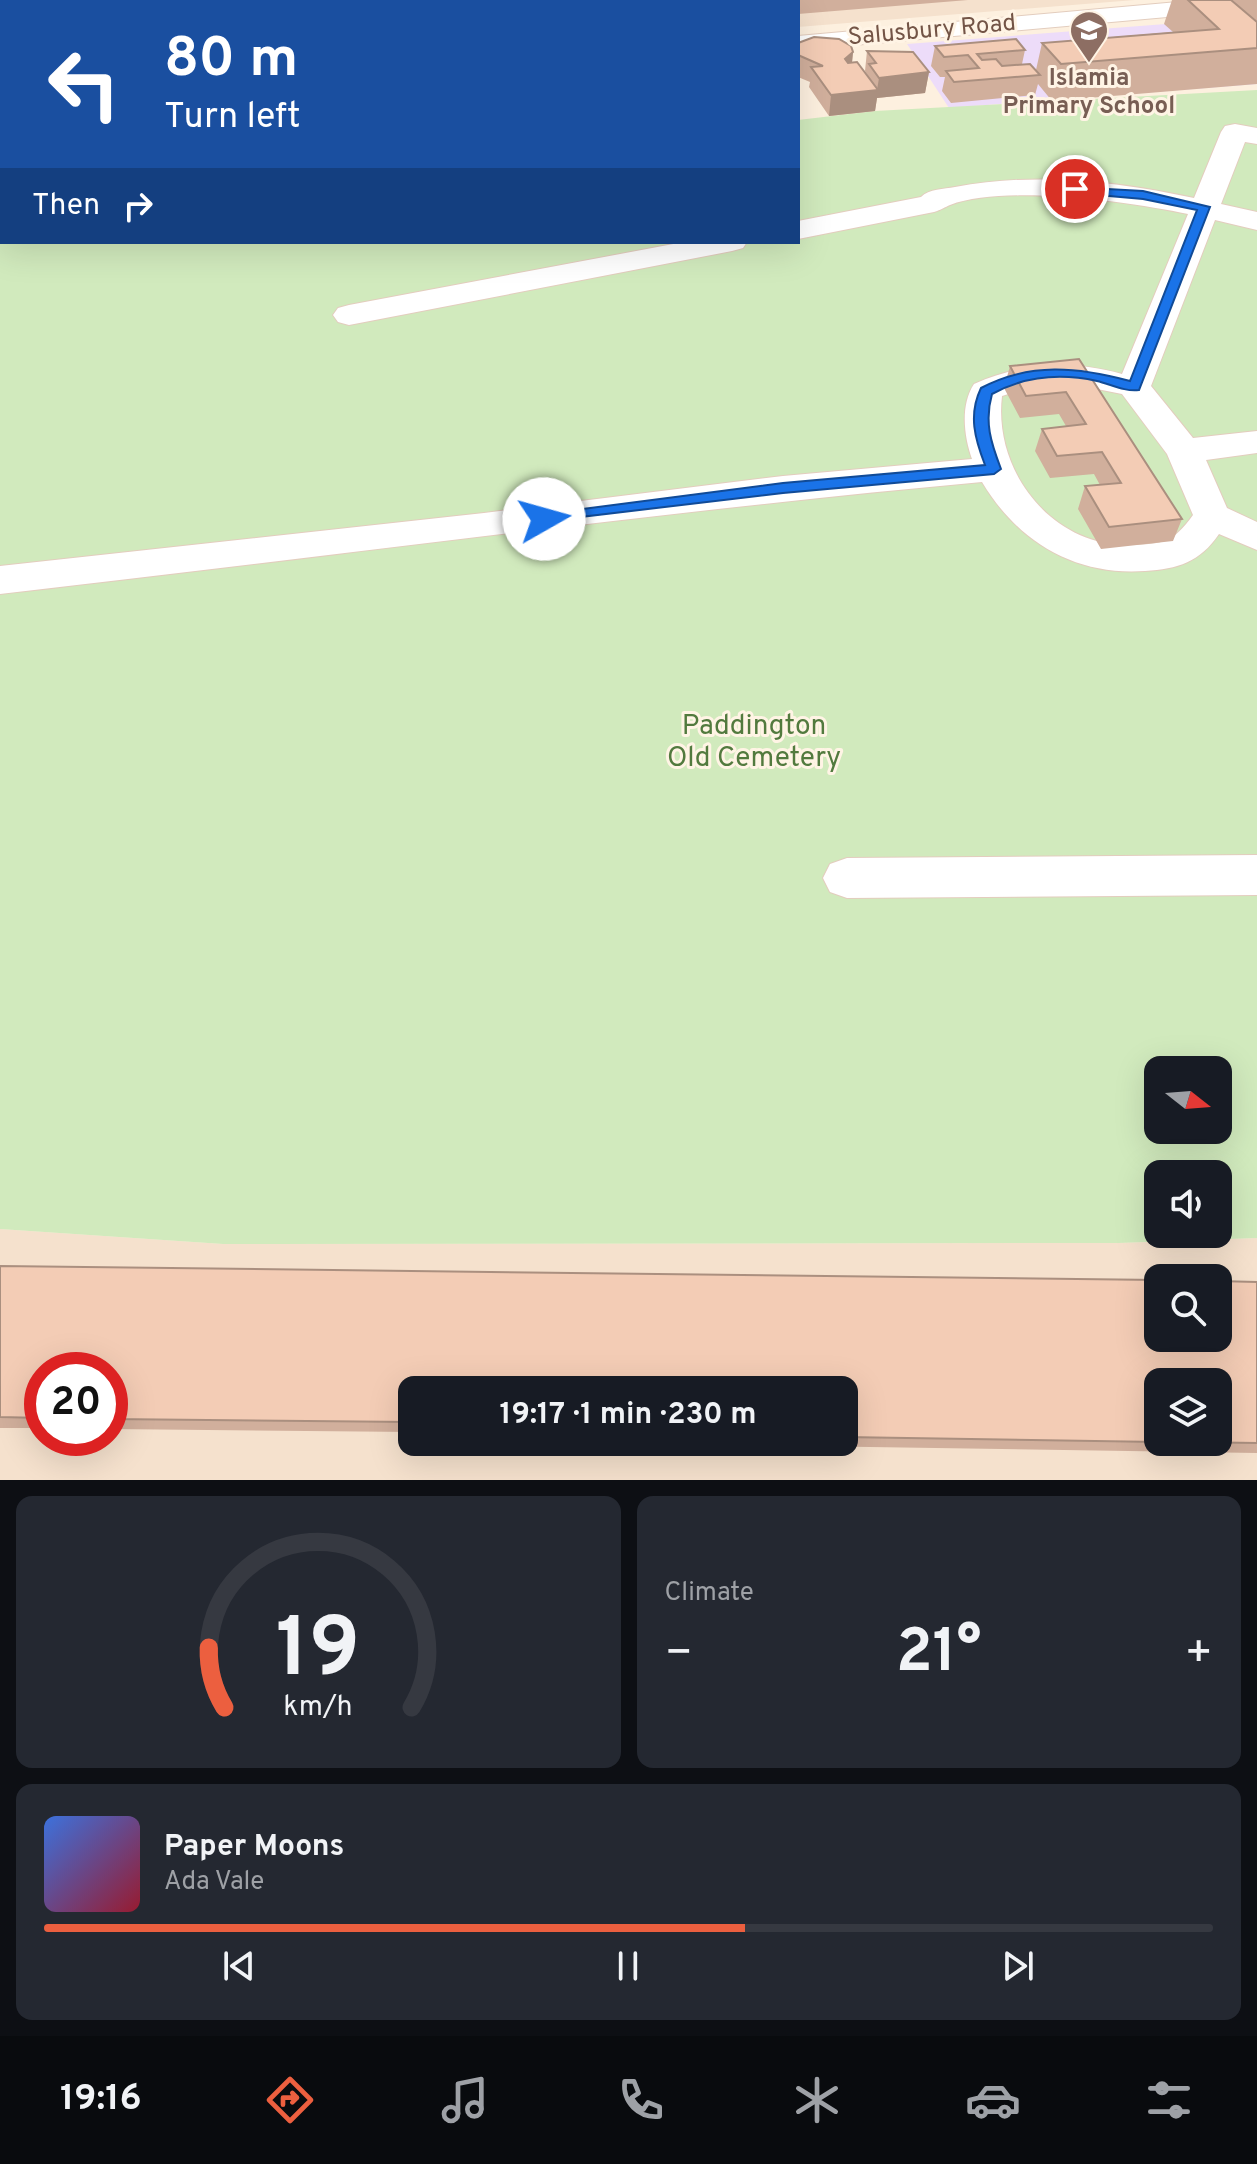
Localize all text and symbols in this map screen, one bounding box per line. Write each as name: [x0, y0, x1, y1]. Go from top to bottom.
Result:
street label: Salusbury Road: [847, 9, 1017, 53]
school or university icon: Islamia Primary School: [1068, 9, 1110, 64]
text: 80 m: [164, 26, 298, 96]
icon: left: [32, 32, 136, 136]
place label: Islamia Primary School: [1003, 64, 1175, 122]
text: Turn left: [164, 95, 301, 141]
pin: [1041, 155, 1109, 223]
icon: arrive: [1053, 167, 1097, 211]
icon: right: [116, 184, 160, 228]
text: Then: [32, 188, 100, 225]
position arrow: [502, 477, 586, 561]
park label: Paddington Old Cemetery: [667, 709, 841, 777]
north arrow: [1144, 1056, 1232, 1144]
map controls: [1144, 1056, 1232, 1456]
button: sound: [1144, 1160, 1232, 1248]
button: search: [1144, 1264, 1232, 1352]
speed limit sign: 20: [24, 1352, 128, 1456]
button: layers: [1144, 1368, 1232, 1456]
text: 19:17 · 1 min · 230 m: [499, 1397, 757, 1434]
text: Climate: [665, 1577, 754, 1610]
text: 19: [276, 1601, 360, 1706]
text: 21°: [896, 1617, 982, 1693]
text: −: [665, 1627, 693, 1683]
text: +: [1185, 1627, 1213, 1683]
text: km/h: [284, 1690, 353, 1726]
text: Paper Moons: [164, 1829, 344, 1866]
text: Ada Vale: [164, 1866, 264, 1899]
icon: previous: [217, 1944, 261, 1988]
icon: pause: [606, 1944, 650, 1988]
icon: next: [996, 1944, 1040, 1988]
icon: directions: [262, 2072, 318, 2128]
icon: music: [437, 2072, 493, 2128]
icon: phone: [613, 2072, 669, 2128]
icon: climate: [789, 2072, 845, 2128]
icon: car: [965, 2072, 1021, 2128]
icon: filters: [1141, 2072, 1197, 2128]
text: 19:16: [60, 2077, 142, 2123]

